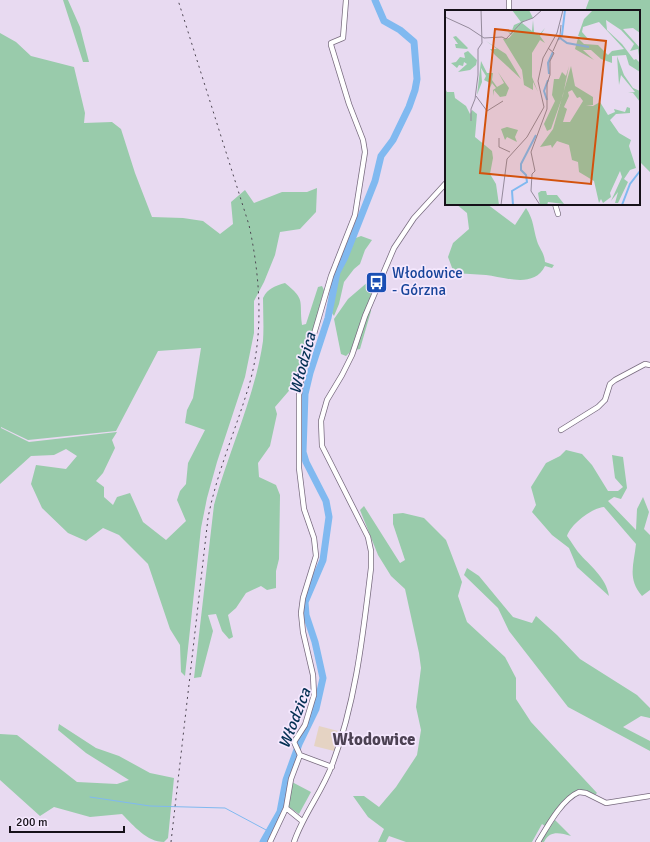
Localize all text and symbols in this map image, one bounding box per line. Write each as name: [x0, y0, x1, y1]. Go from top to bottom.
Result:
inset map: [445, 10, 640, 205]
place label: Włodowice - Górzna: [392, 264, 463, 299]
bus stop icon: Włodowice - Górzna: [363, 269, 389, 295]
water label: Włodzica: [285, 329, 321, 396]
water label: Włodzica: [274, 685, 316, 751]
district label: Włodowice: [332, 729, 416, 750]
scale bar: [10, 808, 124, 834]
text: 200 m: [16, 815, 48, 830]

